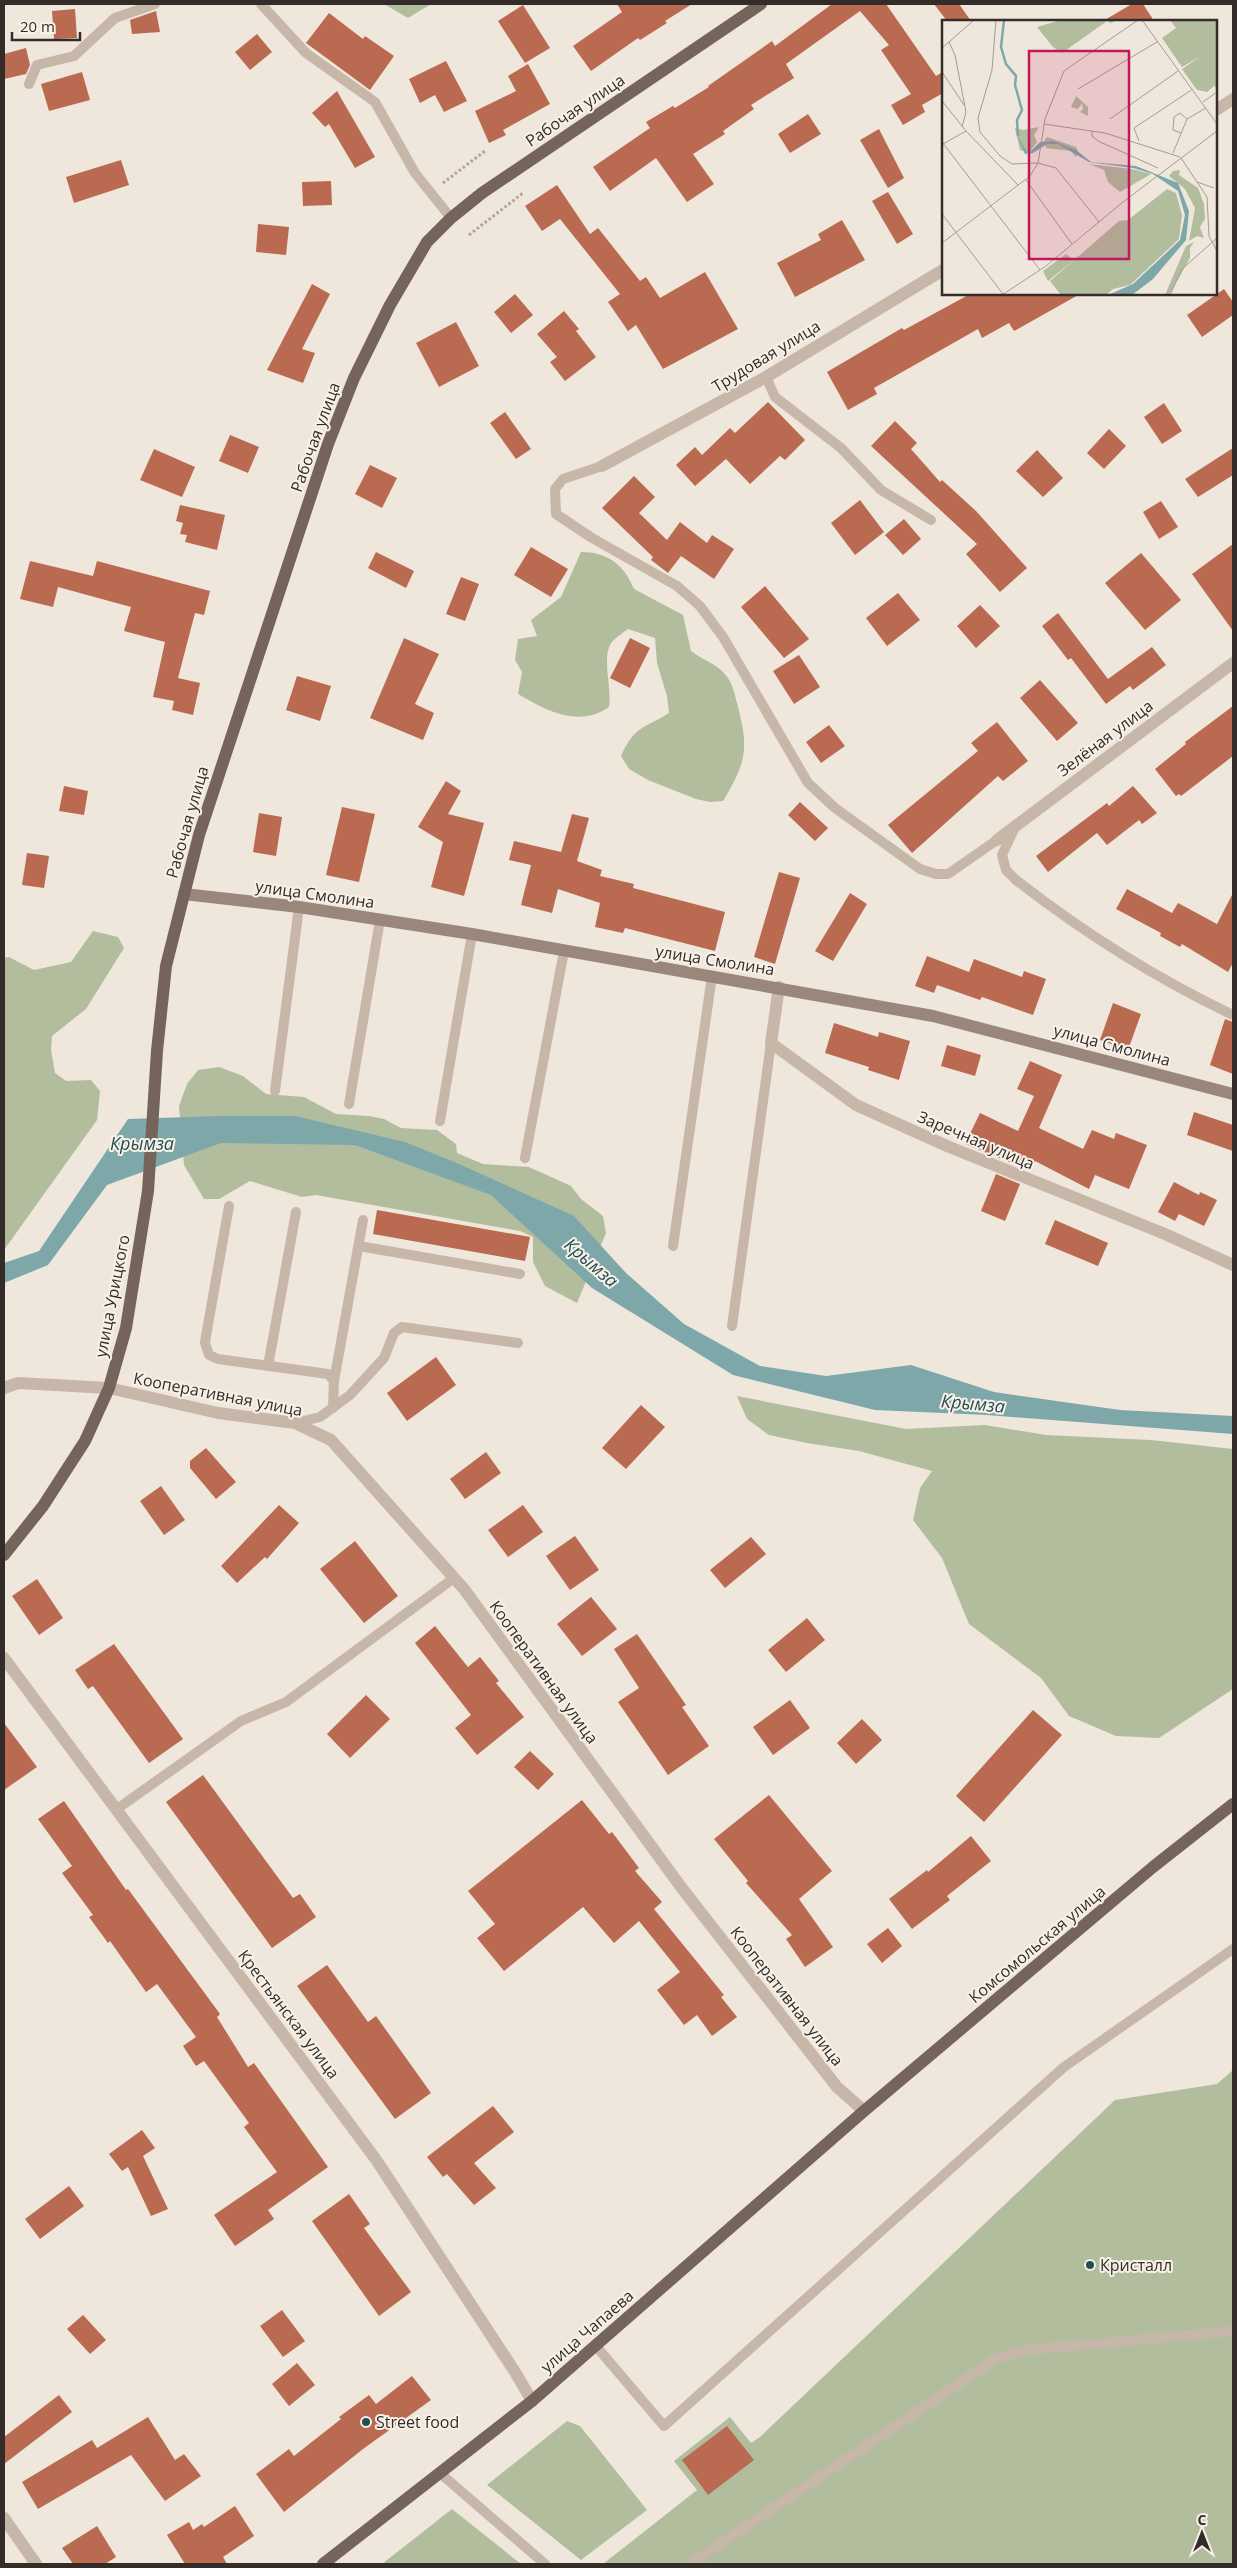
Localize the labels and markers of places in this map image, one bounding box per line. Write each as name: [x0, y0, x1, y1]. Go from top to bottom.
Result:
place label: Кристалл: [1100, 2254, 1172, 2276]
marker: Кристалл: [1084, 2259, 1096, 2271]
place label: Street food: [376, 2411, 459, 2433]
marker: Street food: [360, 2416, 372, 2428]

